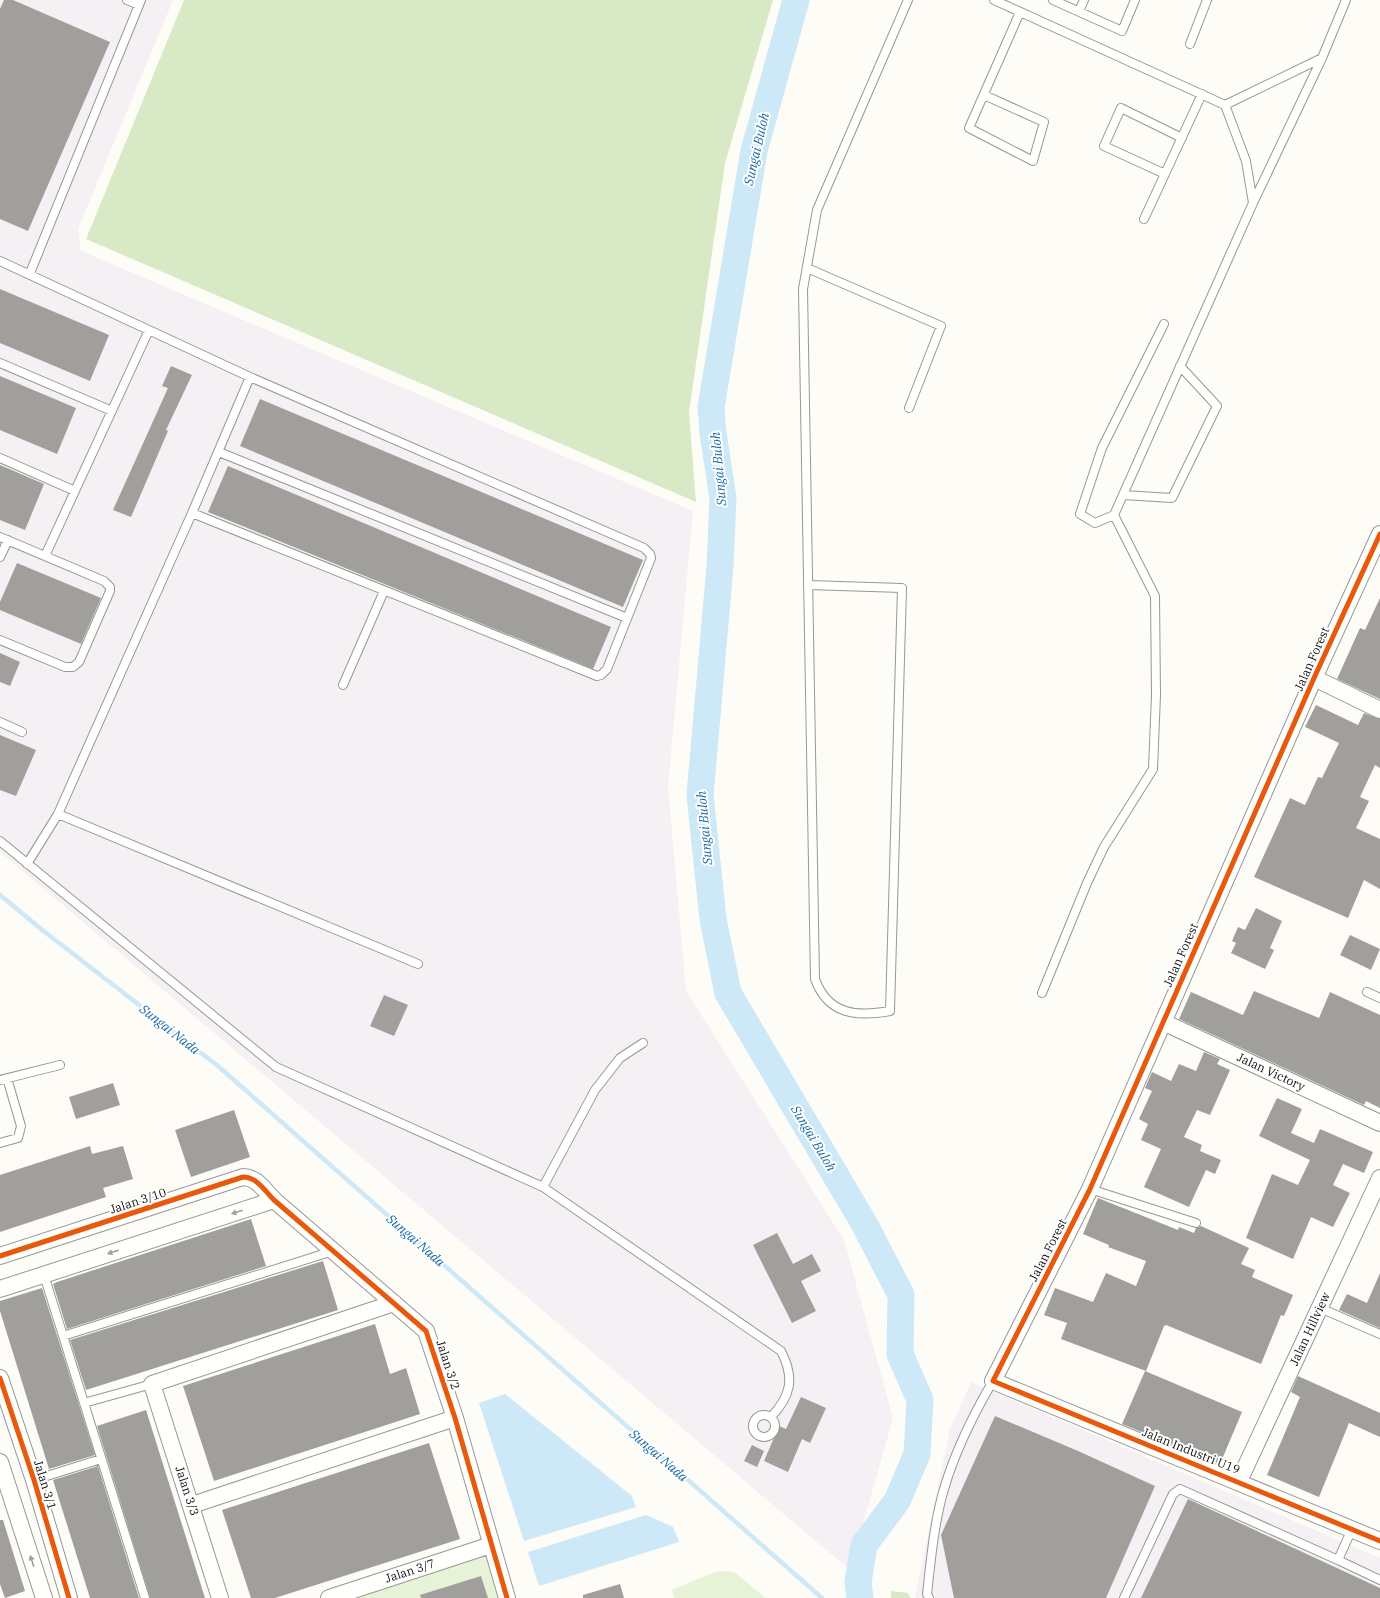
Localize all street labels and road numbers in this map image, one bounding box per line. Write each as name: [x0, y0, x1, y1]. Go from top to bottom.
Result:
street label: Jalan Forest: [1291, 625, 1332, 693]
street label: Jalan Forest: [1160, 921, 1201, 989]
street label: Jalan Victory: [1235, 1049, 1308, 1094]
street label: Jalan 3/10: [108, 1184, 168, 1217]
street label: Jalan Forest: [1025, 1216, 1070, 1284]
street label: Jalan Hillview: [1286, 1289, 1333, 1368]
street label: Jalan 3/2: [433, 1338, 464, 1392]
street label: Jalan Industri U19: [1140, 1424, 1242, 1477]
street label: Jalan 3/1: [31, 1458, 60, 1512]
street label: Jalan 3/3: [172, 1464, 203, 1518]
street label: Jalan 3/7: [383, 1555, 437, 1586]

